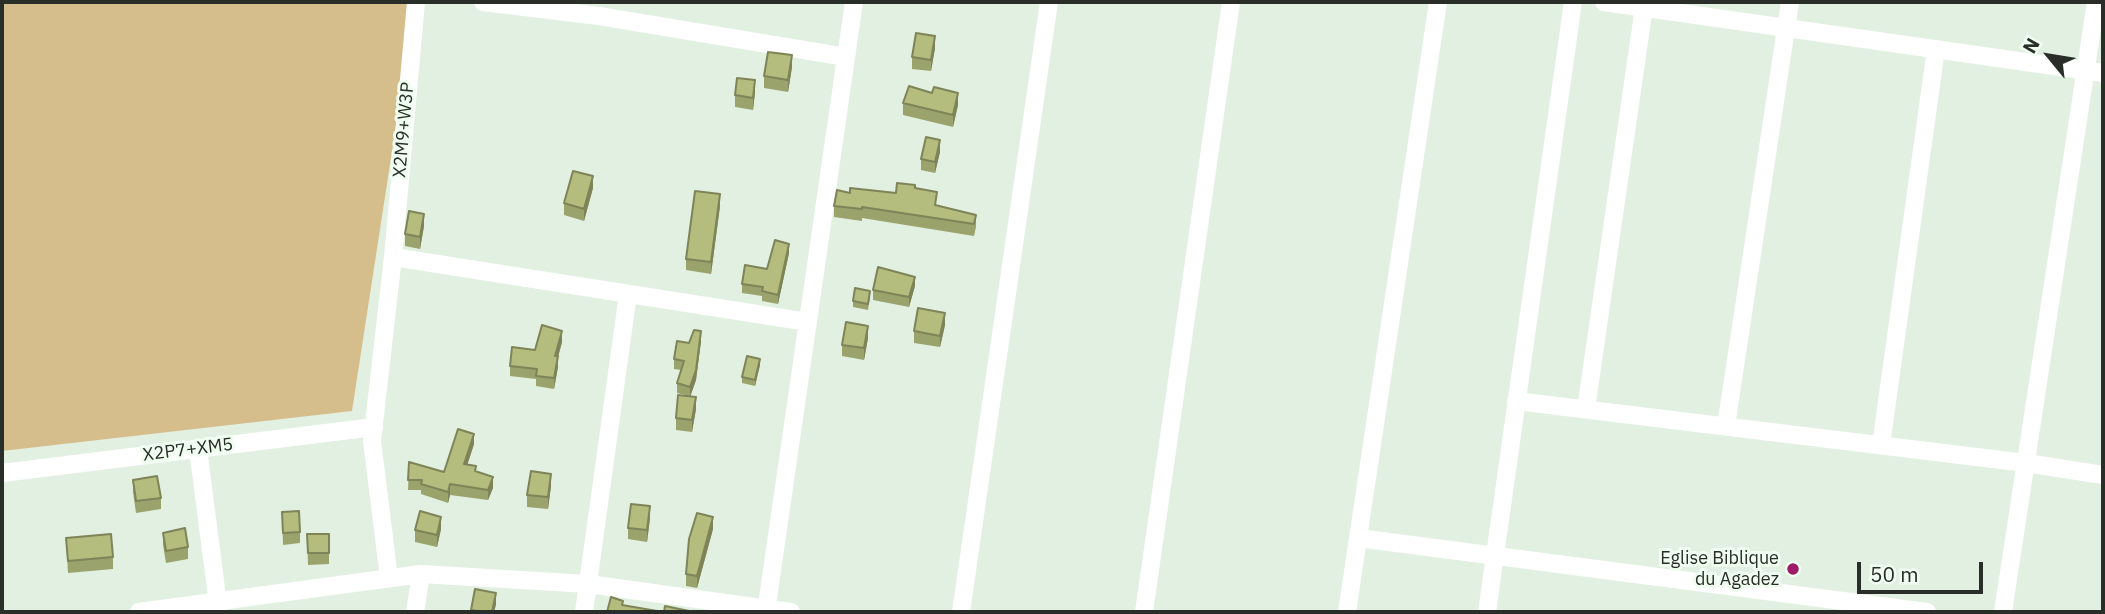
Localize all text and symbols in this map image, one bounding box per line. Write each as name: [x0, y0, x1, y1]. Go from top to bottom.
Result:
north arrow: [2014, 21, 2084, 91]
text: N: [2017, 34, 2045, 57]
street label: X2M9+W3P: [389, 81, 419, 179]
street label: X2P7+XM5: [142, 434, 234, 466]
place label: Eglise Biblique du Agadez: [1660, 548, 1779, 590]
scale bar: [1860, 548, 1986, 592]
text: 50 m: [1870, 560, 1919, 588]
marker: Eglise Biblique du Agadez: [1785, 561, 1801, 577]

